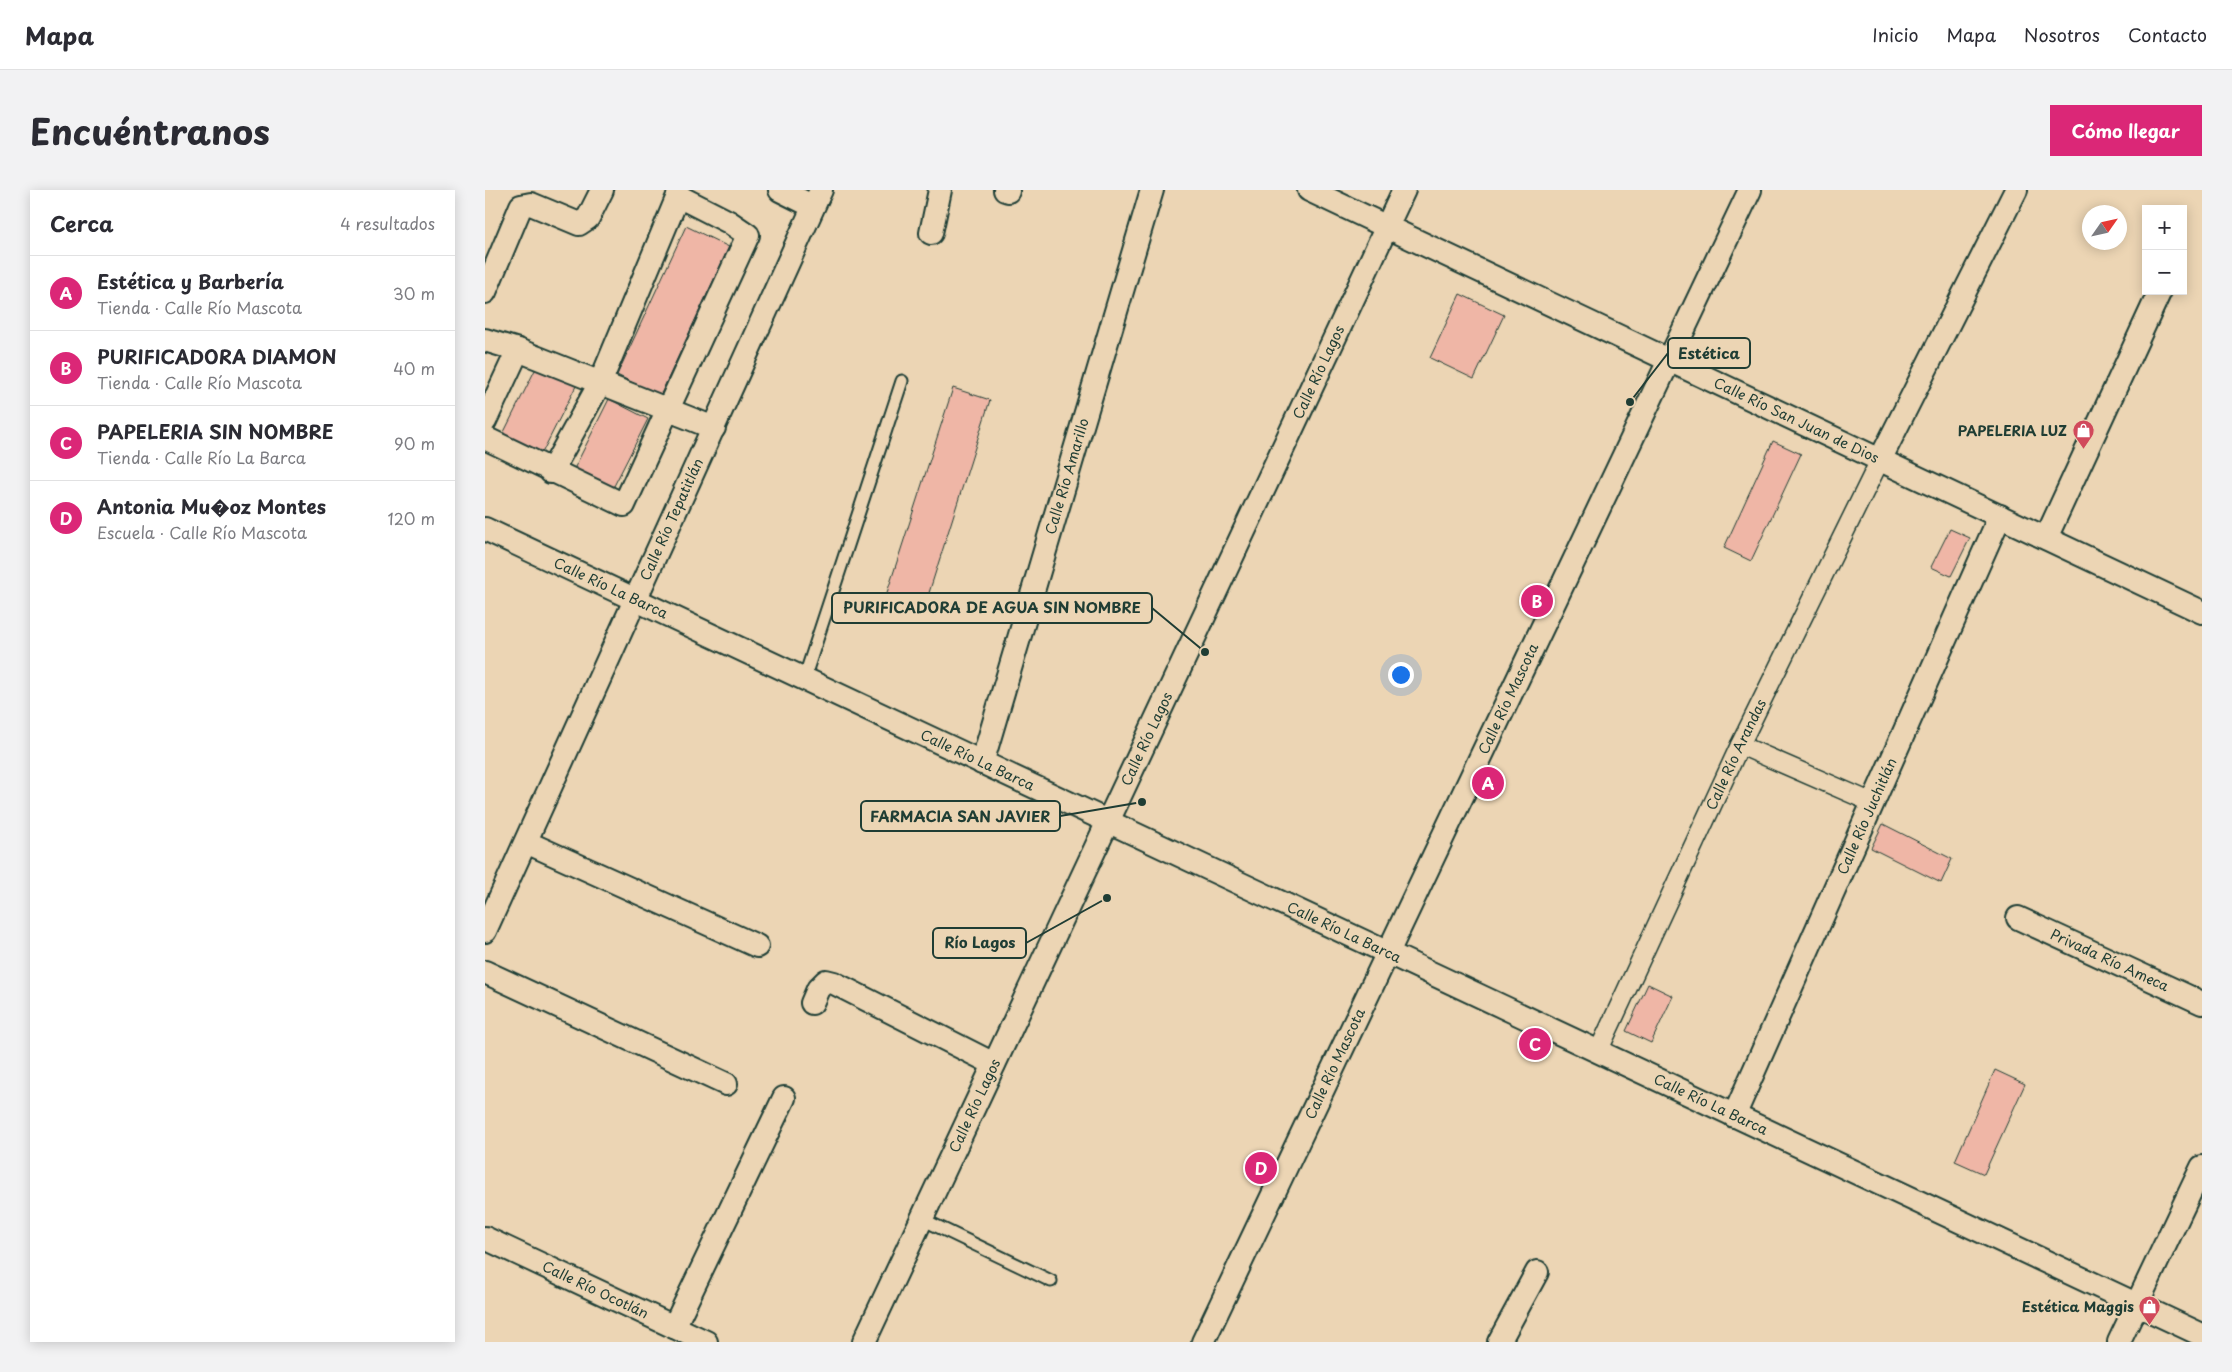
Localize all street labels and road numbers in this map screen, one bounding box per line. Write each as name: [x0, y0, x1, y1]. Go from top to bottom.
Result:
street label: Calle Río Lagos: [1287, 322, 1349, 422]
street label: Calle Río San Juan de Dios: [1710, 372, 1883, 468]
street label: Calle Río Amarillo: [1039, 415, 1094, 537]
street label: Calle Río Tepatitlán: [634, 455, 708, 584]
street label: Calle Río La Barca: [550, 552, 672, 624]
street label: Calle Río Mascota: [1473, 639, 1543, 758]
street label: Calle Río Lagos: [1115, 688, 1177, 789]
street label: Calle Río Arandas: [1700, 695, 1771, 813]
street label: Calle Río La Barca: [917, 724, 1038, 796]
street label: Calle Río Juchitlán: [1831, 754, 1902, 878]
street label: Calle Río La Barca: [1284, 896, 1405, 968]
street label: Privada Río Ameca: [2047, 923, 2173, 996]
street label: Calle Río Mascota: [1299, 1004, 1370, 1123]
street label: Calle Río Lagos: [943, 1055, 1005, 1156]
street label: Calle Río La Barca: [1650, 1068, 1772, 1140]
street label: Calle Río Ocotlán: [539, 1255, 652, 1324]

